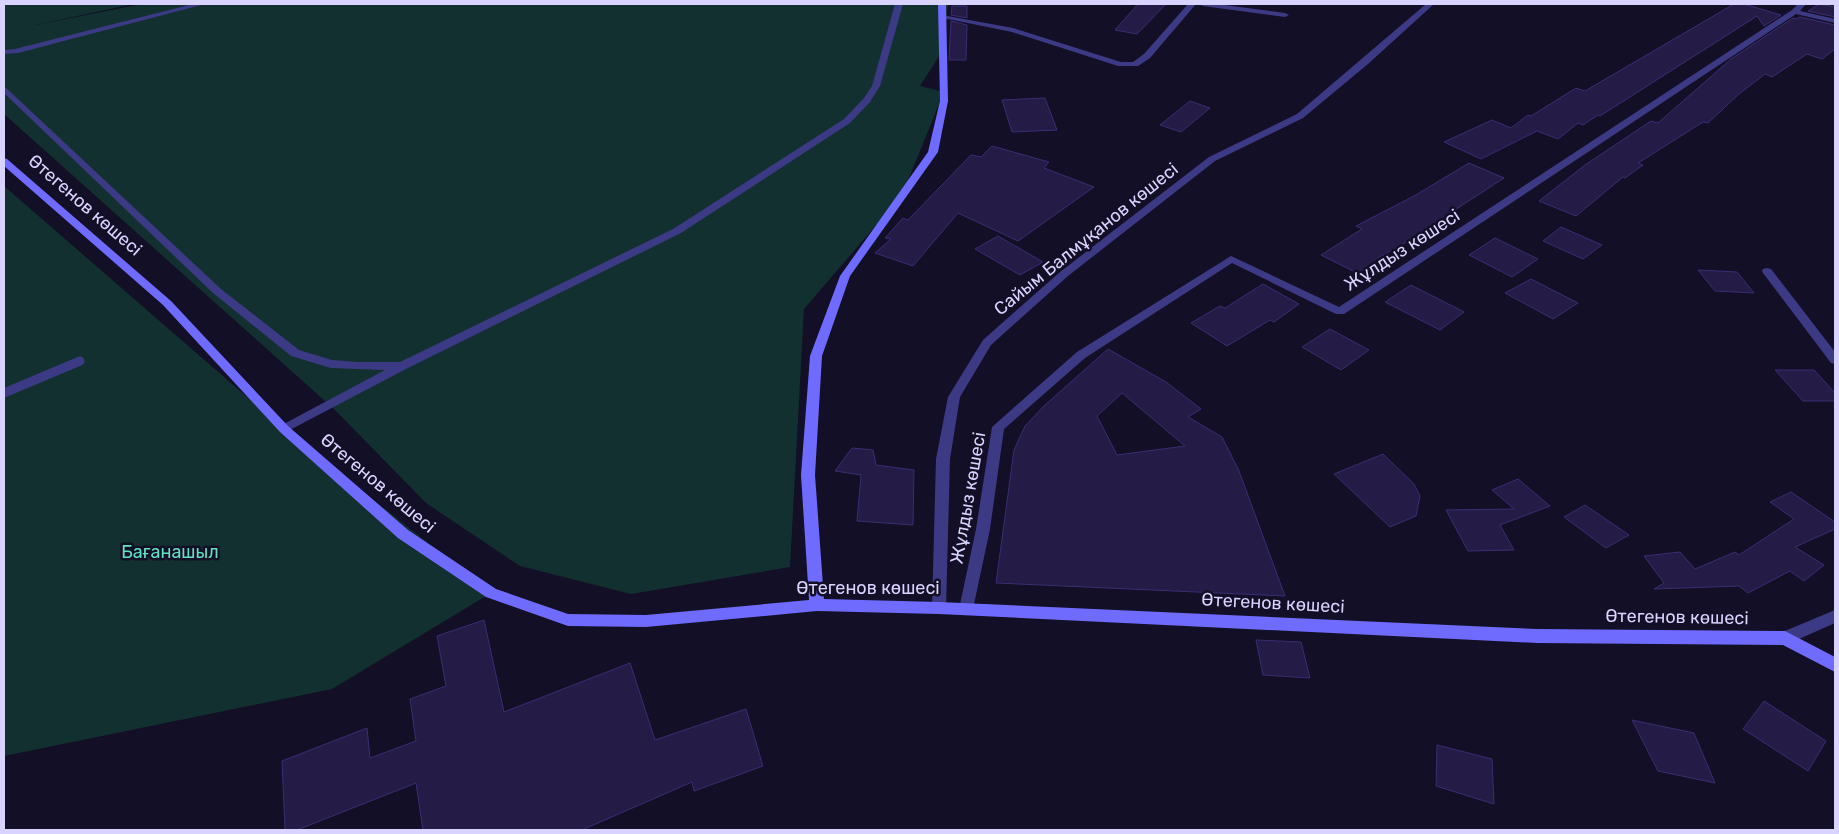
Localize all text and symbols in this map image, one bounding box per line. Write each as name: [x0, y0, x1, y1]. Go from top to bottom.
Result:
street label: Өтегенов көшесі: [24, 150, 146, 260]
street label: Сайым Балмұқанов көшесі: [990, 158, 1182, 320]
street label: Жұлдыз көшесі: [1340, 204, 1464, 296]
street label: Өтегенов көшесі: [316, 428, 440, 538]
street label: Жұлдыз көшесі: [946, 430, 990, 566]
park label: Бағанашыл: [121, 541, 219, 563]
street label: Өтегенов көшесі: [796, 577, 940, 599]
street label: Өтегенов көшесі: [1201, 588, 1345, 618]
street label: Өтегенов көшесі: [1605, 605, 1749, 629]

